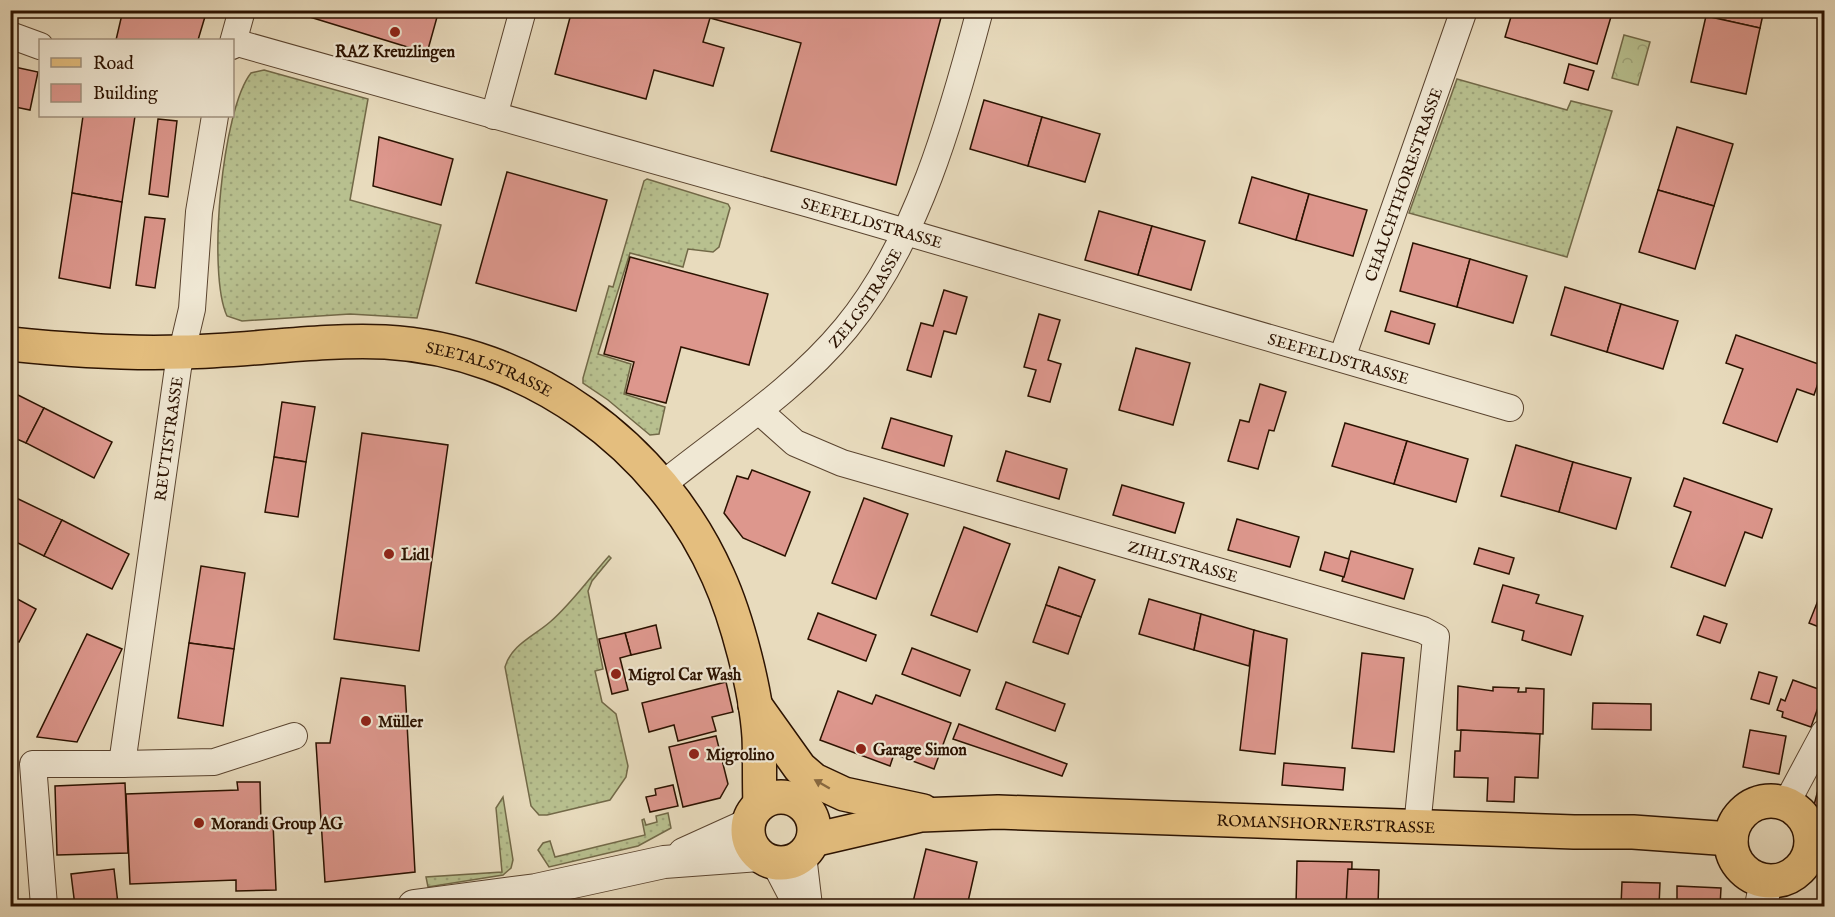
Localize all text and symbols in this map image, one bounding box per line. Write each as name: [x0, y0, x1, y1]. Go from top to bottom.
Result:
marker: RAZ Kreuzlingen: [388, 25, 402, 39]
legend: [39, 39, 234, 117]
place label: RAZ Kreuzlingen: [335, 43, 455, 63]
text: Road: [93, 53, 134, 76]
text: Building: [93, 83, 158, 106]
street label: CHALCHTHORESTRASSE: [1362, 85, 1448, 285]
street label: SEEFELDSTRASSE: [799, 194, 944, 254]
street label: ZELGSTRASSE: [825, 246, 908, 353]
street label: SEEFELDSTRASSE: [1265, 330, 1411, 390]
street label: SEETALSTRASSE: [424, 339, 555, 403]
street label: REUTISTRASSE: [151, 375, 189, 502]
street label: ZIHLSTRASSE: [1125, 538, 1240, 588]
place label: Lidl: [401, 546, 430, 566]
marker: Lidl: [382, 547, 396, 561]
place label: Migrol Car Wash: [628, 666, 742, 686]
marker: Migrol Car Wash: [609, 667, 623, 681]
place label: Müller: [378, 713, 423, 733]
marker: Müller: [359, 714, 373, 728]
place label: Garage Simon: [873, 741, 967, 761]
marker: Garage Simon: [854, 742, 868, 756]
place label: Migrolino: [706, 746, 775, 766]
marker: Migrolino: [687, 747, 701, 761]
one-way arrow: [814, 779, 830, 790]
street label: ROMANSHORNERSTRASSE: [1216, 812, 1436, 839]
place label: Morandi Group AG: [211, 815, 343, 835]
marker: Morandi Group AG: [192, 816, 206, 830]

